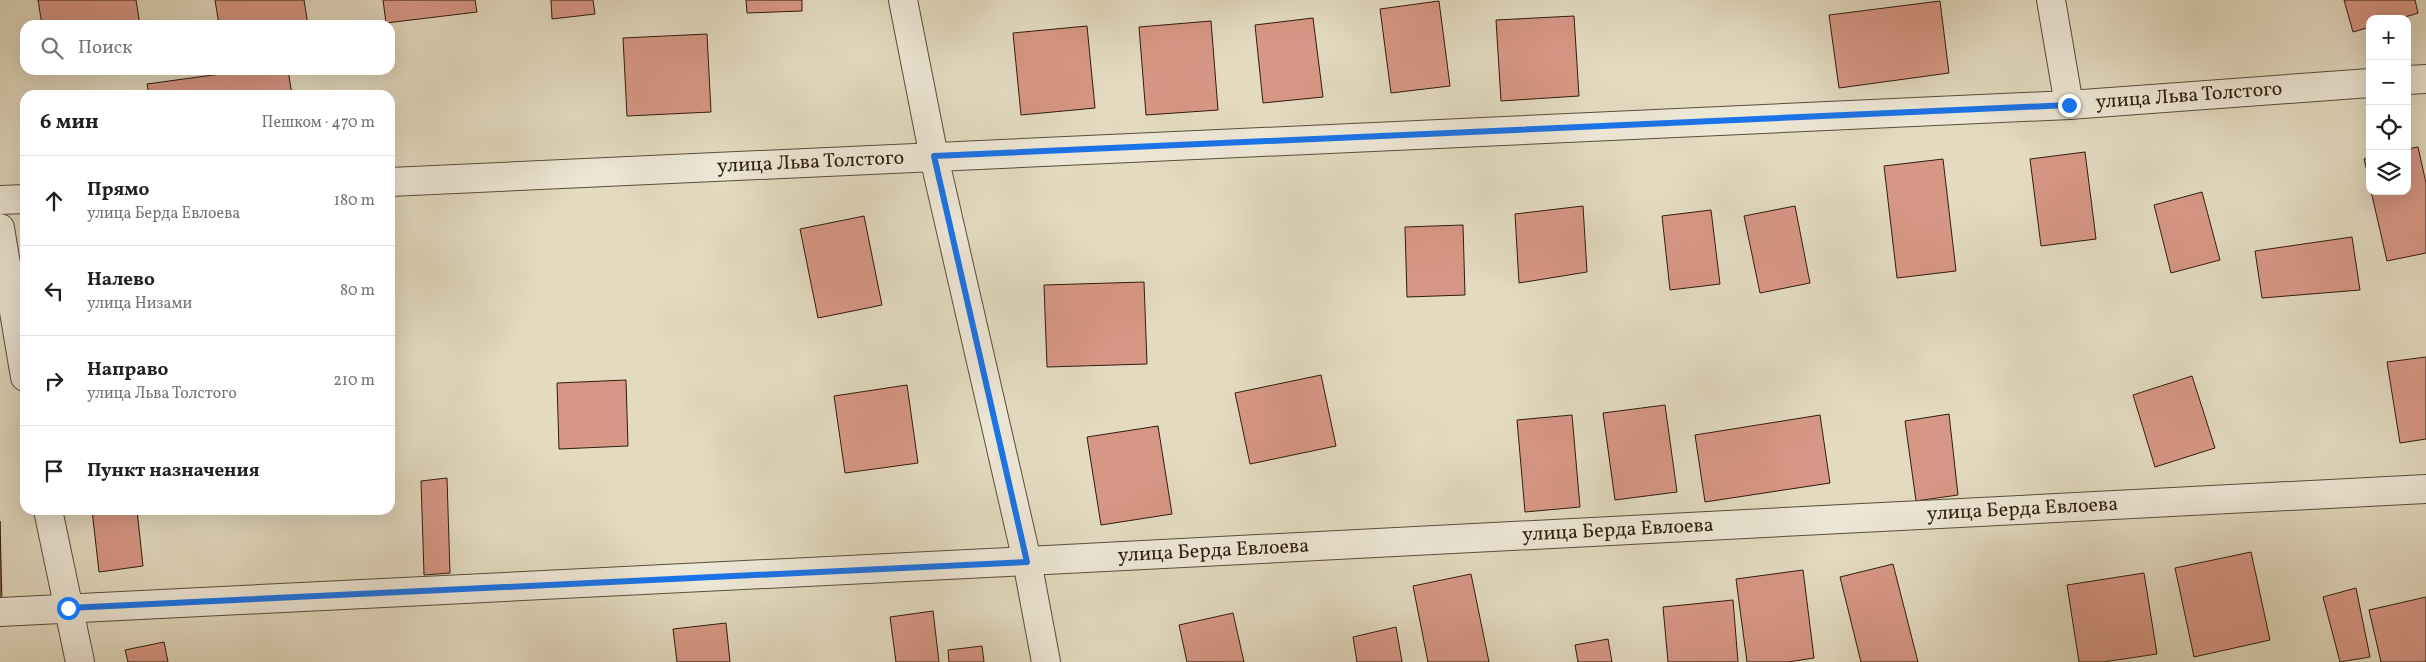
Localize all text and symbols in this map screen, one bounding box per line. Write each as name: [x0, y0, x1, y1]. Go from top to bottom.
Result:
map controls: [2366, 15, 2411, 195]
button: +: [2366, 15, 2411, 60]
search box: [20, 20, 395, 75]
icon: search: [38, 34, 66, 62]
text: Поиск: [78, 35, 132, 61]
button: −: [2366, 60, 2411, 105]
street label: улица Льва Толстого: [2095, 75, 2283, 117]
route end: [2058, 94, 2081, 117]
button: locate: [2366, 105, 2411, 150]
text: 6 мин: [40, 108, 99, 137]
text: Пешком · 470 m: [262, 112, 375, 134]
street label: улица Льва Толстого: [716, 144, 905, 181]
button: layers: [2366, 150, 2411, 195]
text: Прямо: [87, 177, 149, 203]
icon: ahead: [40, 187, 68, 215]
text: 180 m: [334, 190, 375, 212]
text: улица Берда Евлоева: [87, 203, 240, 225]
text: Налево: [87, 267, 155, 293]
icon: left: [40, 277, 68, 305]
text: 80 m: [340, 280, 375, 302]
text: улица Низами: [87, 293, 192, 315]
text: Направо: [87, 357, 169, 383]
icon: right: [40, 367, 68, 395]
text: 210 m: [333, 370, 375, 392]
text: улица Льва Толстого: [87, 383, 237, 405]
icon: arrive: [40, 457, 68, 485]
text: Пункт назначения: [87, 458, 260, 484]
street label: улица Берда Евлоева: [1926, 491, 2119, 529]
street label: улица Берда Евлоева: [1522, 512, 1714, 549]
street label: улица Берда Евлоева: [1117, 532, 1310, 570]
route start: [57, 597, 80, 620]

